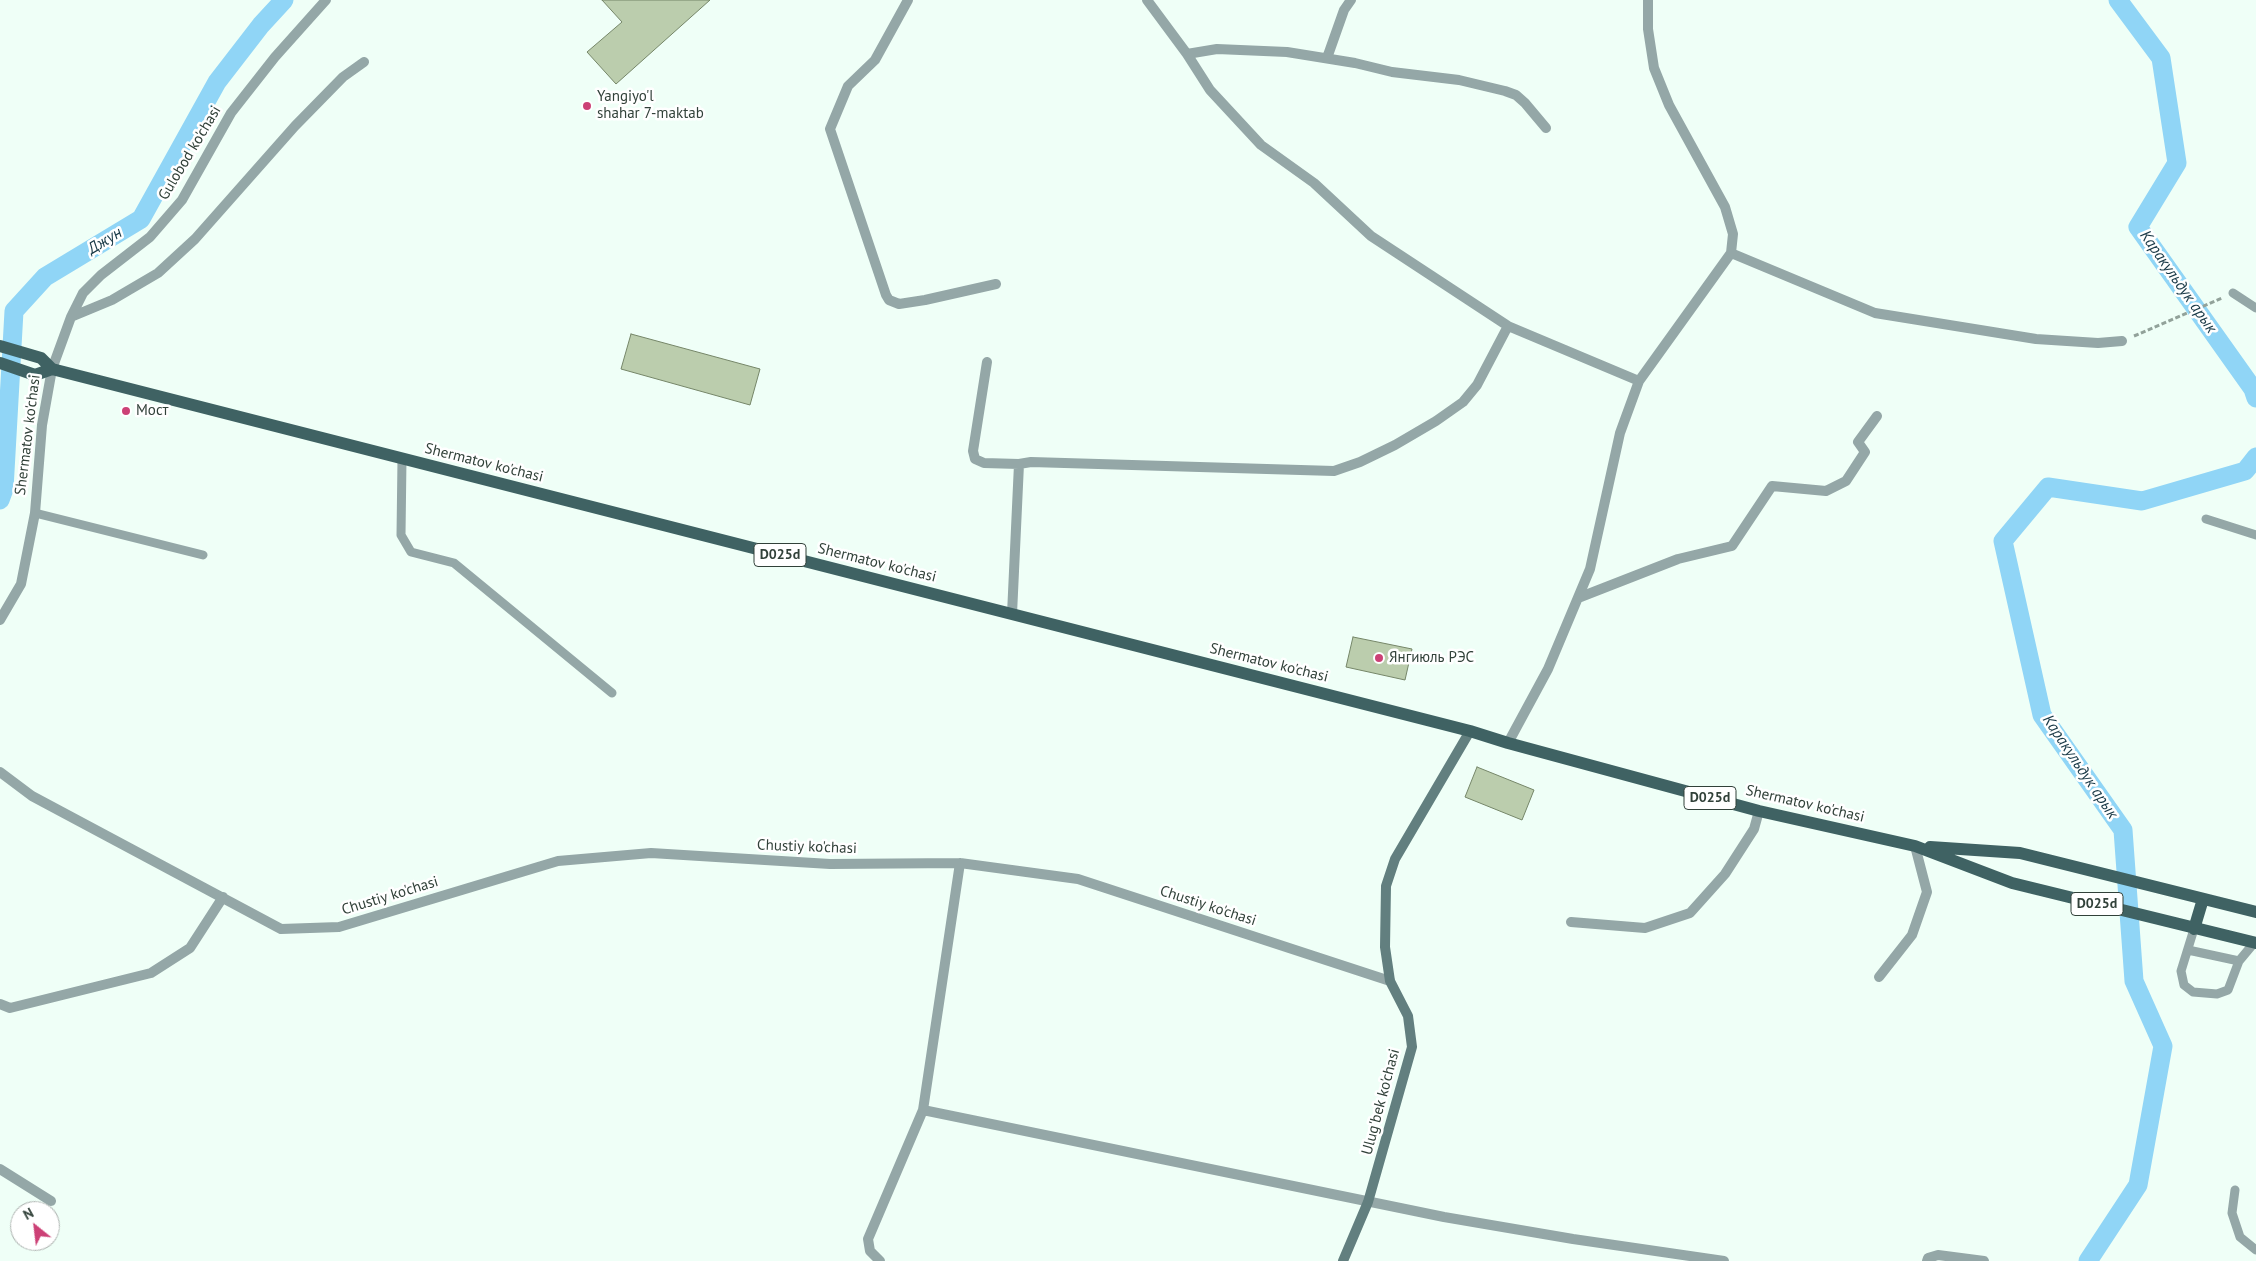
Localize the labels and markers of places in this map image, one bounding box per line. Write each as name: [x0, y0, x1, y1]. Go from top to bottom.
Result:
place label: Yangiyo'l shahar 7-maktab: [597, 88, 704, 123]
marker: Yangiyo'l shahar 7-maktab: [581, 100, 593, 112]
place label: Мост: [136, 402, 168, 420]
marker: Мост: [120, 405, 132, 417]
place label: Янгиюль РЭС: [1389, 649, 1474, 667]
marker: Янгиюль РЭС: [1373, 652, 1385, 664]

